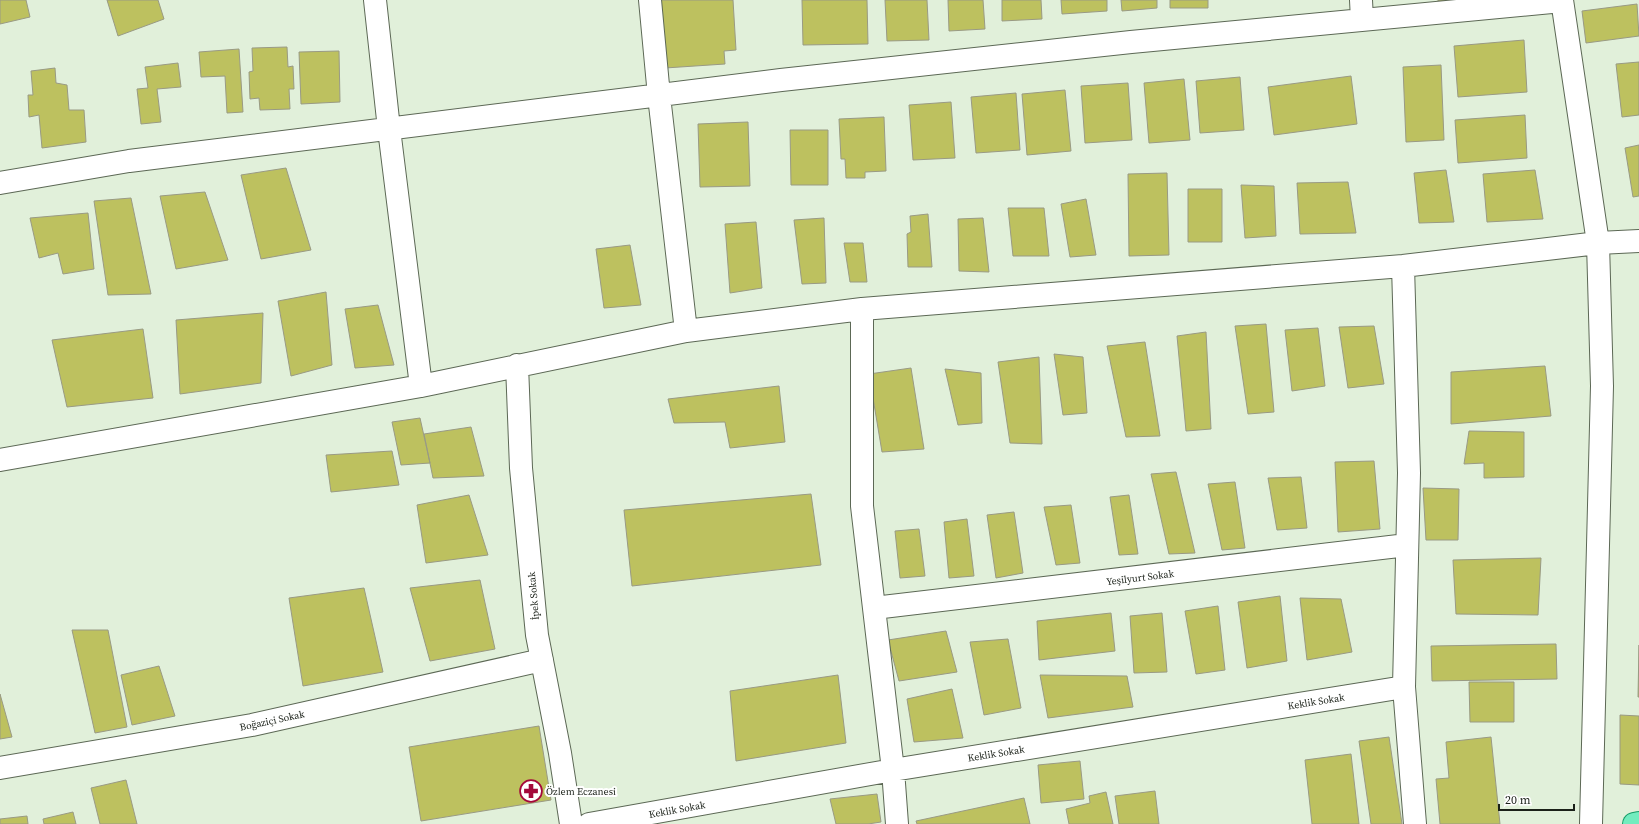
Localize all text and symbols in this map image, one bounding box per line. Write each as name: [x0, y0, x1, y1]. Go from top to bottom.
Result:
street label: Yeşilyurt Sokak: [1105, 567, 1175, 588]
street label: İpek Sokak: [525, 571, 542, 621]
street label: Keklik Sokak: [1287, 691, 1346, 712]
street label: Boğaziçi Sokak: [238, 707, 306, 734]
street label: Keklik Sokak: [967, 743, 1026, 764]
pharmacy icon: Özlem Eczanesi: [518, 778, 544, 804]
place label: Özlem Eczanesi: [546, 785, 616, 798]
scale bar: [1499, 786, 1574, 812]
text: 20 m: [1505, 792, 1531, 808]
street label: Keklik Sokak: [648, 798, 707, 821]

